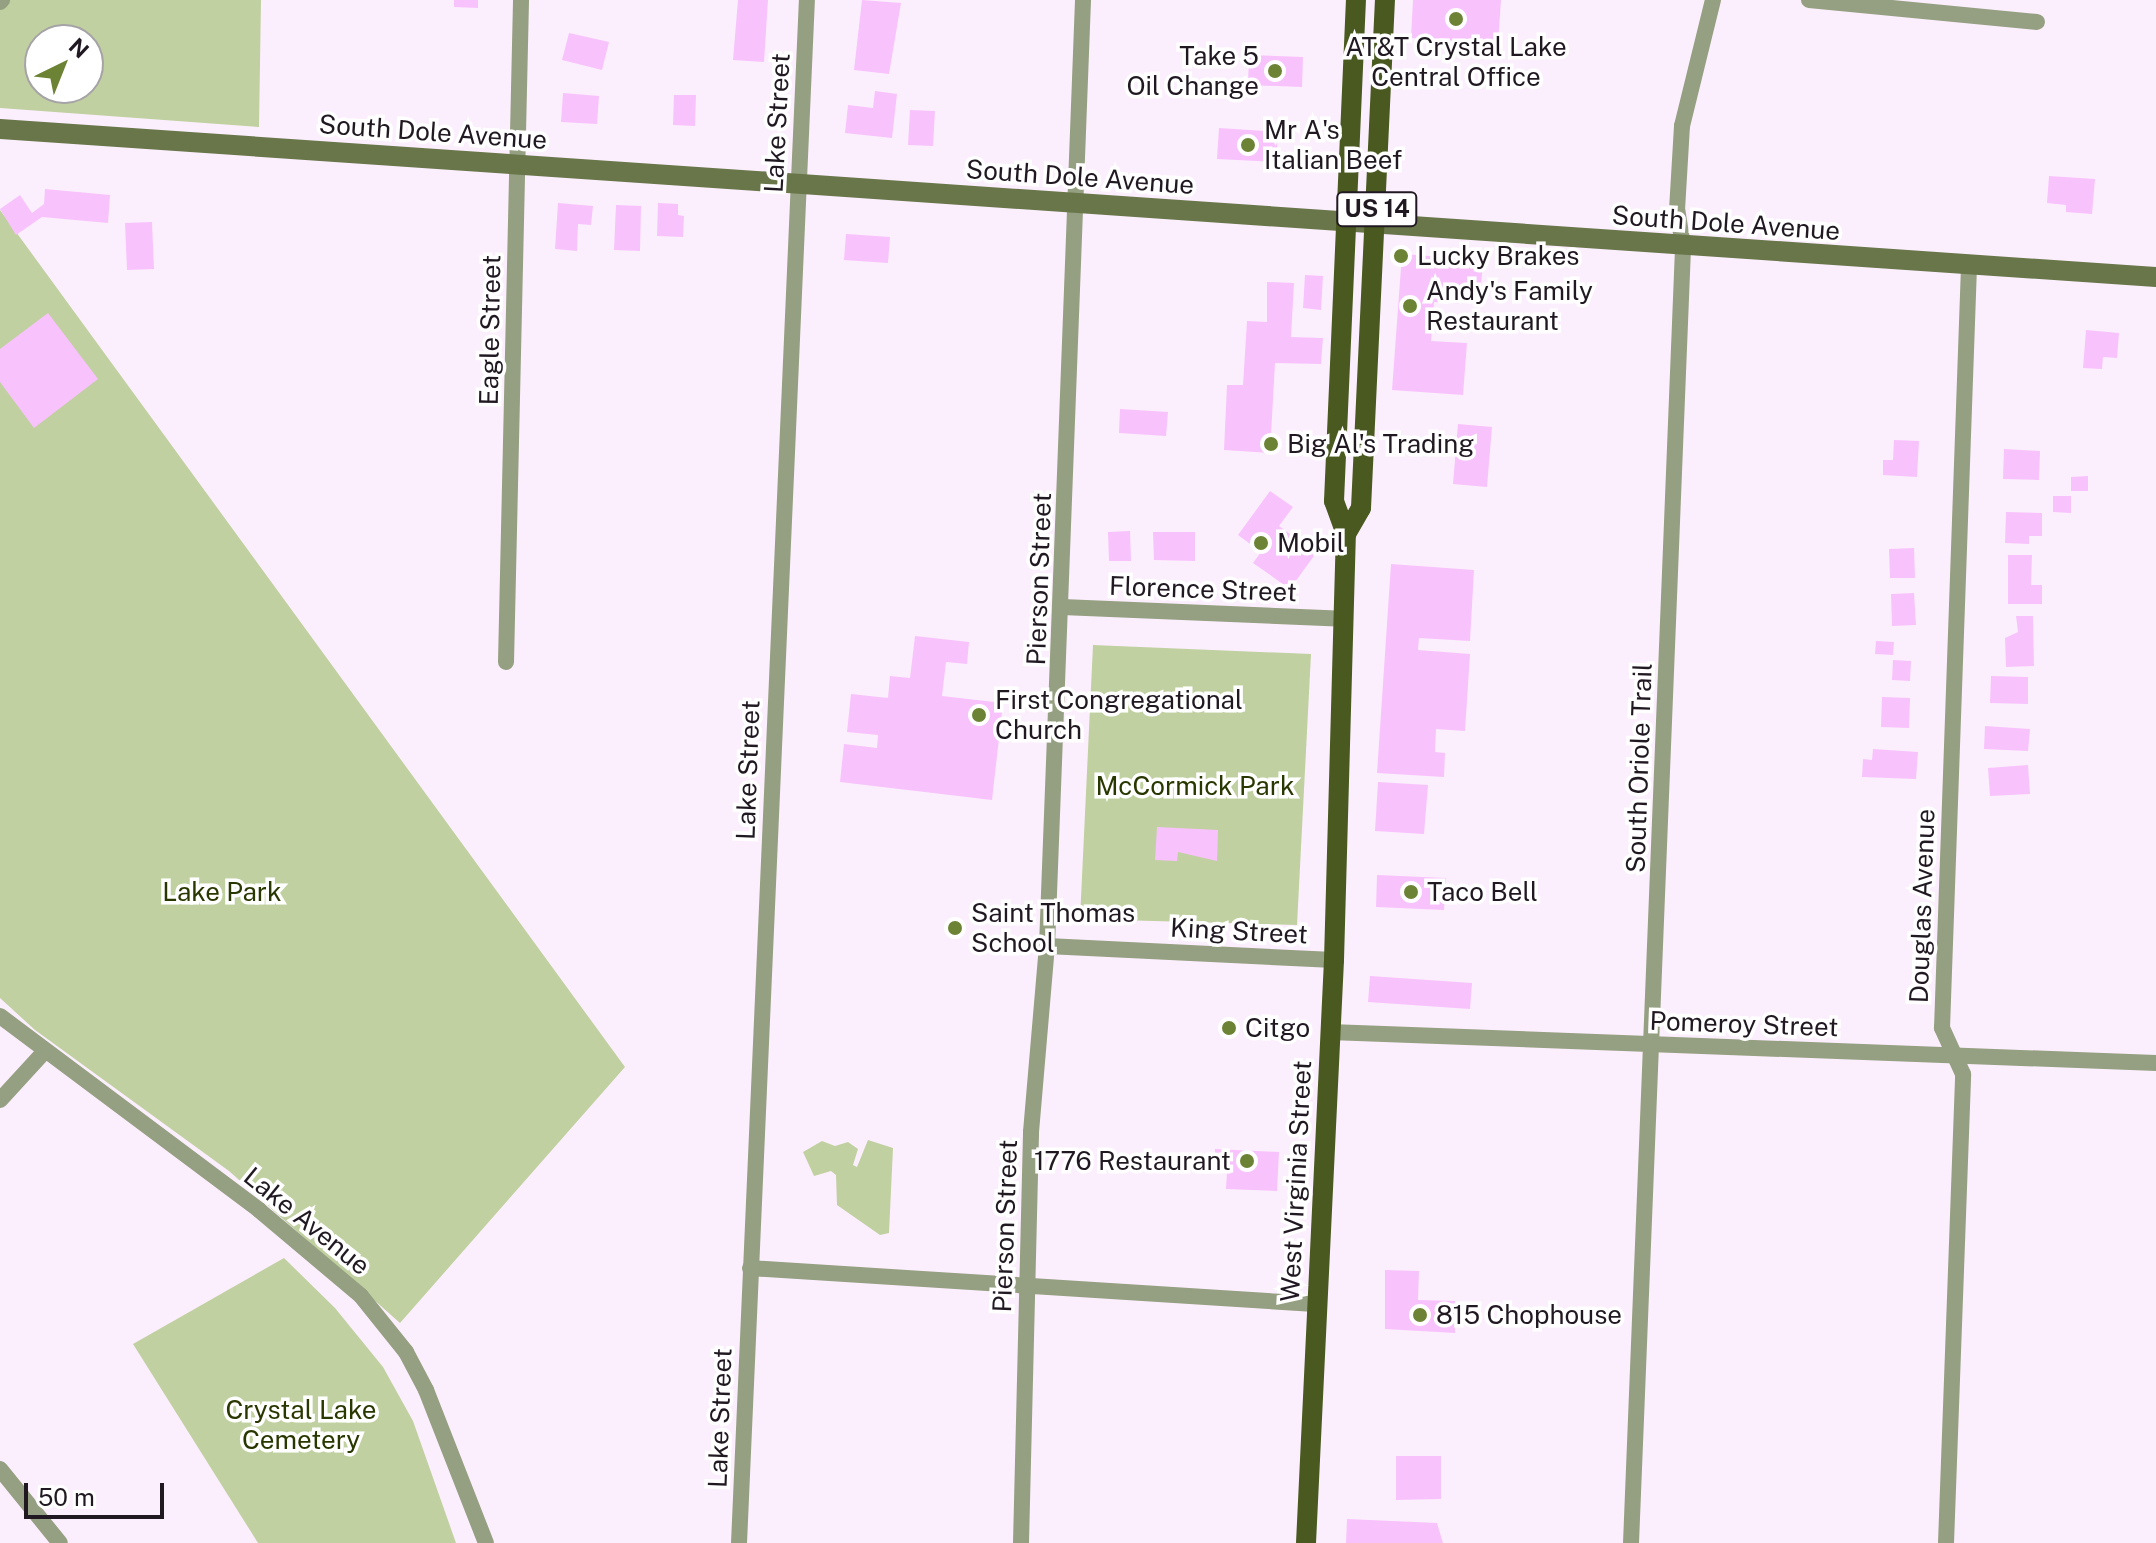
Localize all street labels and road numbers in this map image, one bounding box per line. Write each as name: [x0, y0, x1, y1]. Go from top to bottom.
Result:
street label: Lake Street: [758, 52, 796, 194]
street label: South Dole Avenue: [318, 108, 548, 156]
street label: South Dole Avenue: [965, 153, 1195, 201]
road number: US 14: [1335, 189, 1419, 229]
street label: South Dole Avenue: [1611, 199, 1841, 247]
street label: Eagle Street: [473, 254, 507, 406]
street label: Pierson Street: [1020, 492, 1058, 666]
street label: Florence Street: [1108, 570, 1298, 608]
street label: South Oriole Trail: [1620, 662, 1658, 874]
street label: Lake Street: [730, 700, 766, 840]
street label: Douglas Avenue: [1903, 808, 1941, 1004]
street label: King Street: [1169, 912, 1309, 950]
street label: Pomeroy Street: [1649, 1005, 1839, 1043]
street label: West Virginia Street: [1274, 1059, 1318, 1303]
street label: Pierson Street: [986, 1139, 1024, 1313]
street label: Lake Avenue: [238, 1161, 376, 1281]
street label: Lake Street: [702, 1348, 738, 1488]

